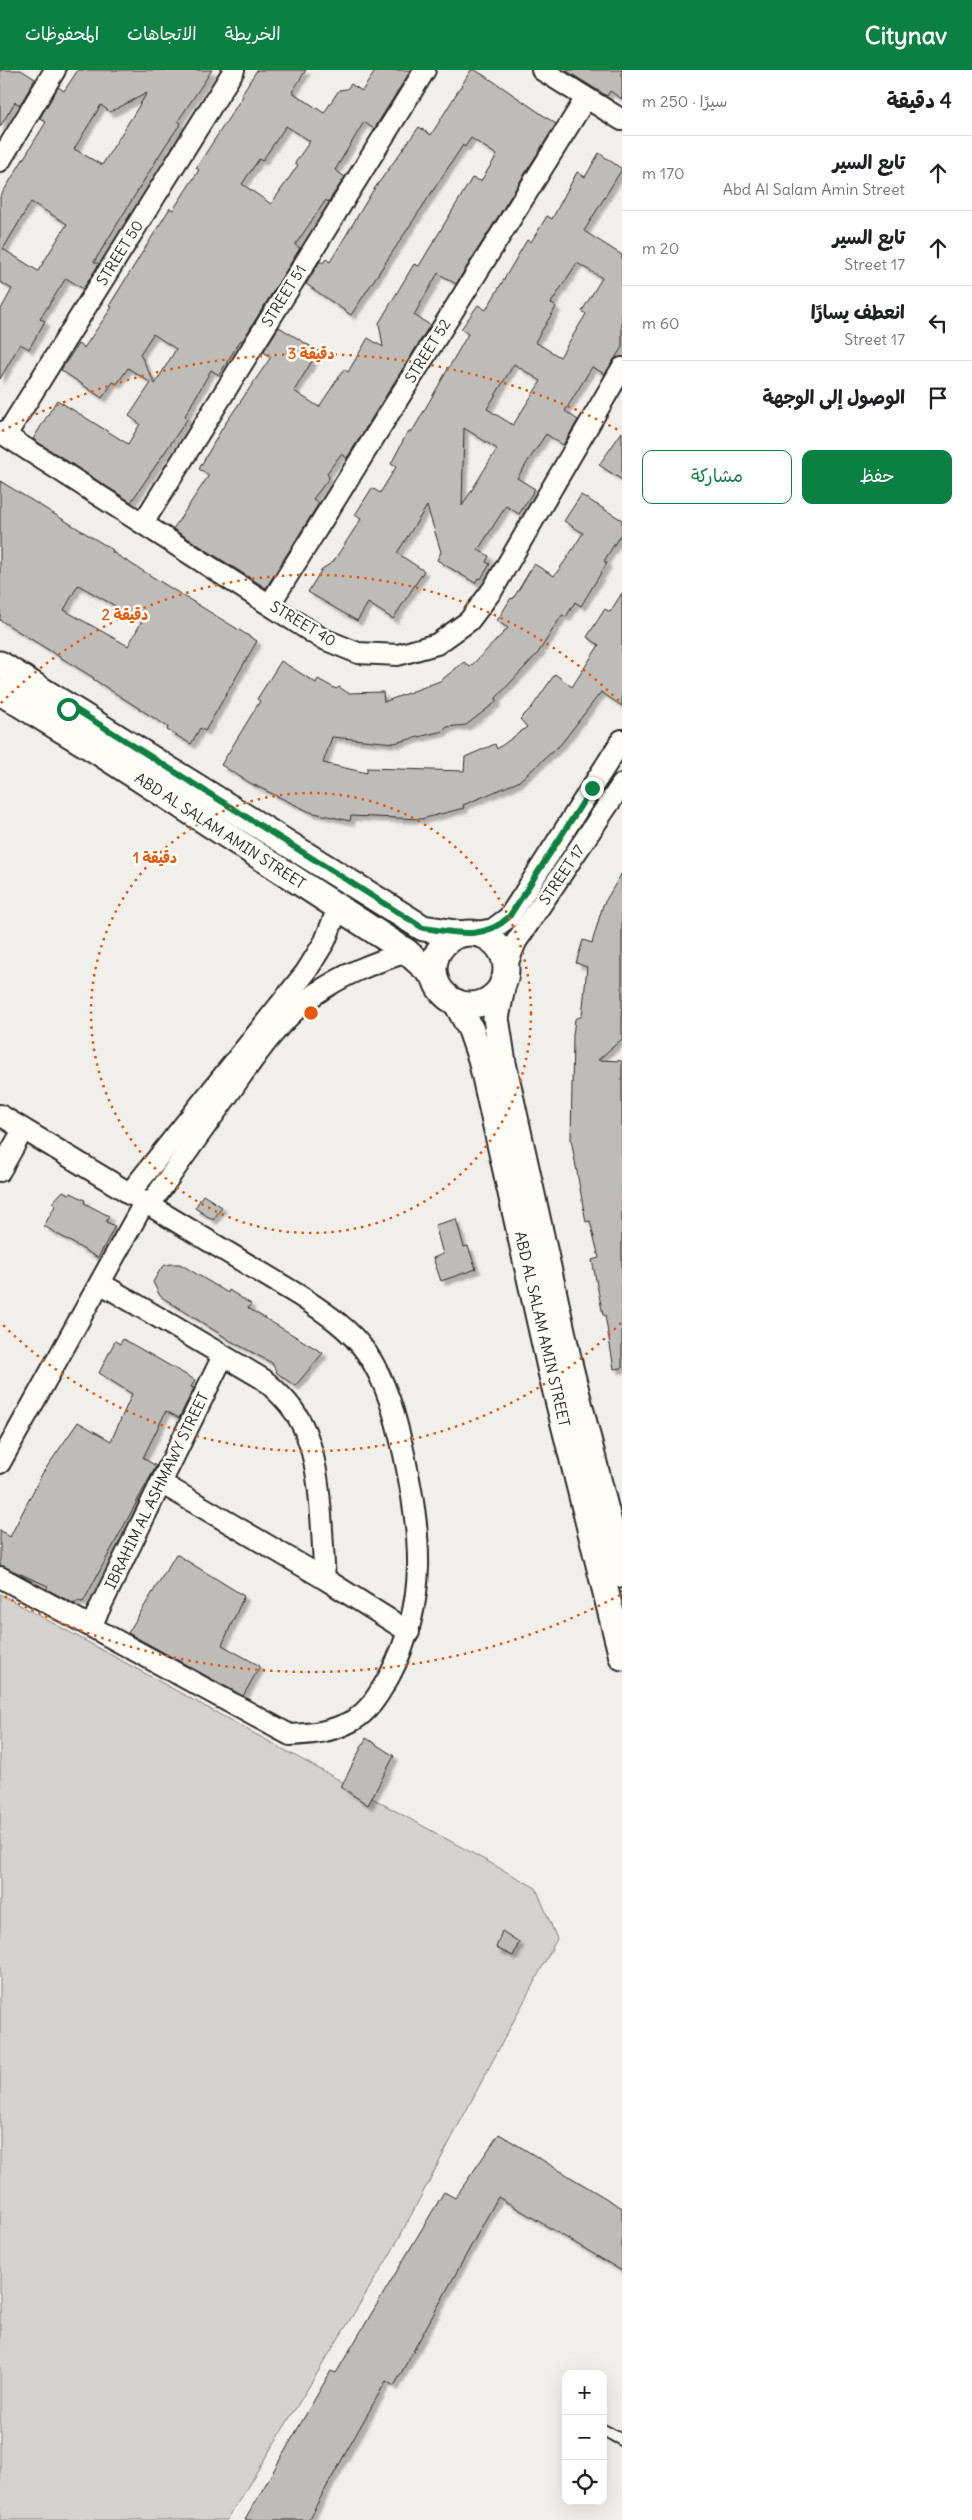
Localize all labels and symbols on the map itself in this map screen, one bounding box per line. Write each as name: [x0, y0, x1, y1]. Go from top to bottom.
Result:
street label: STREET 50: [92, 217, 147, 289]
street label: STREET 51: [257, 261, 310, 330]
street label: STREET 52: [401, 315, 455, 386]
text: 3 دقيقة: [288, 344, 334, 363]
street label: STREET 40: [267, 597, 340, 651]
text: 2 دقيقة: [102, 605, 148, 624]
route start: [57, 698, 80, 721]
street label: ABD AL SALAM AMIN STREET: [131, 768, 309, 893]
route end: [581, 777, 604, 800]
street label: STREET 17: [535, 841, 588, 908]
text: 1 دقيقة: [133, 848, 177, 867]
centre of rings: [302, 1004, 320, 1022]
street label: ABD AL SALAM AMIN STREET: [511, 1229, 574, 1429]
street label: IBRAHIM AL ASHMAWY STREET: [101, 1389, 213, 1592]

